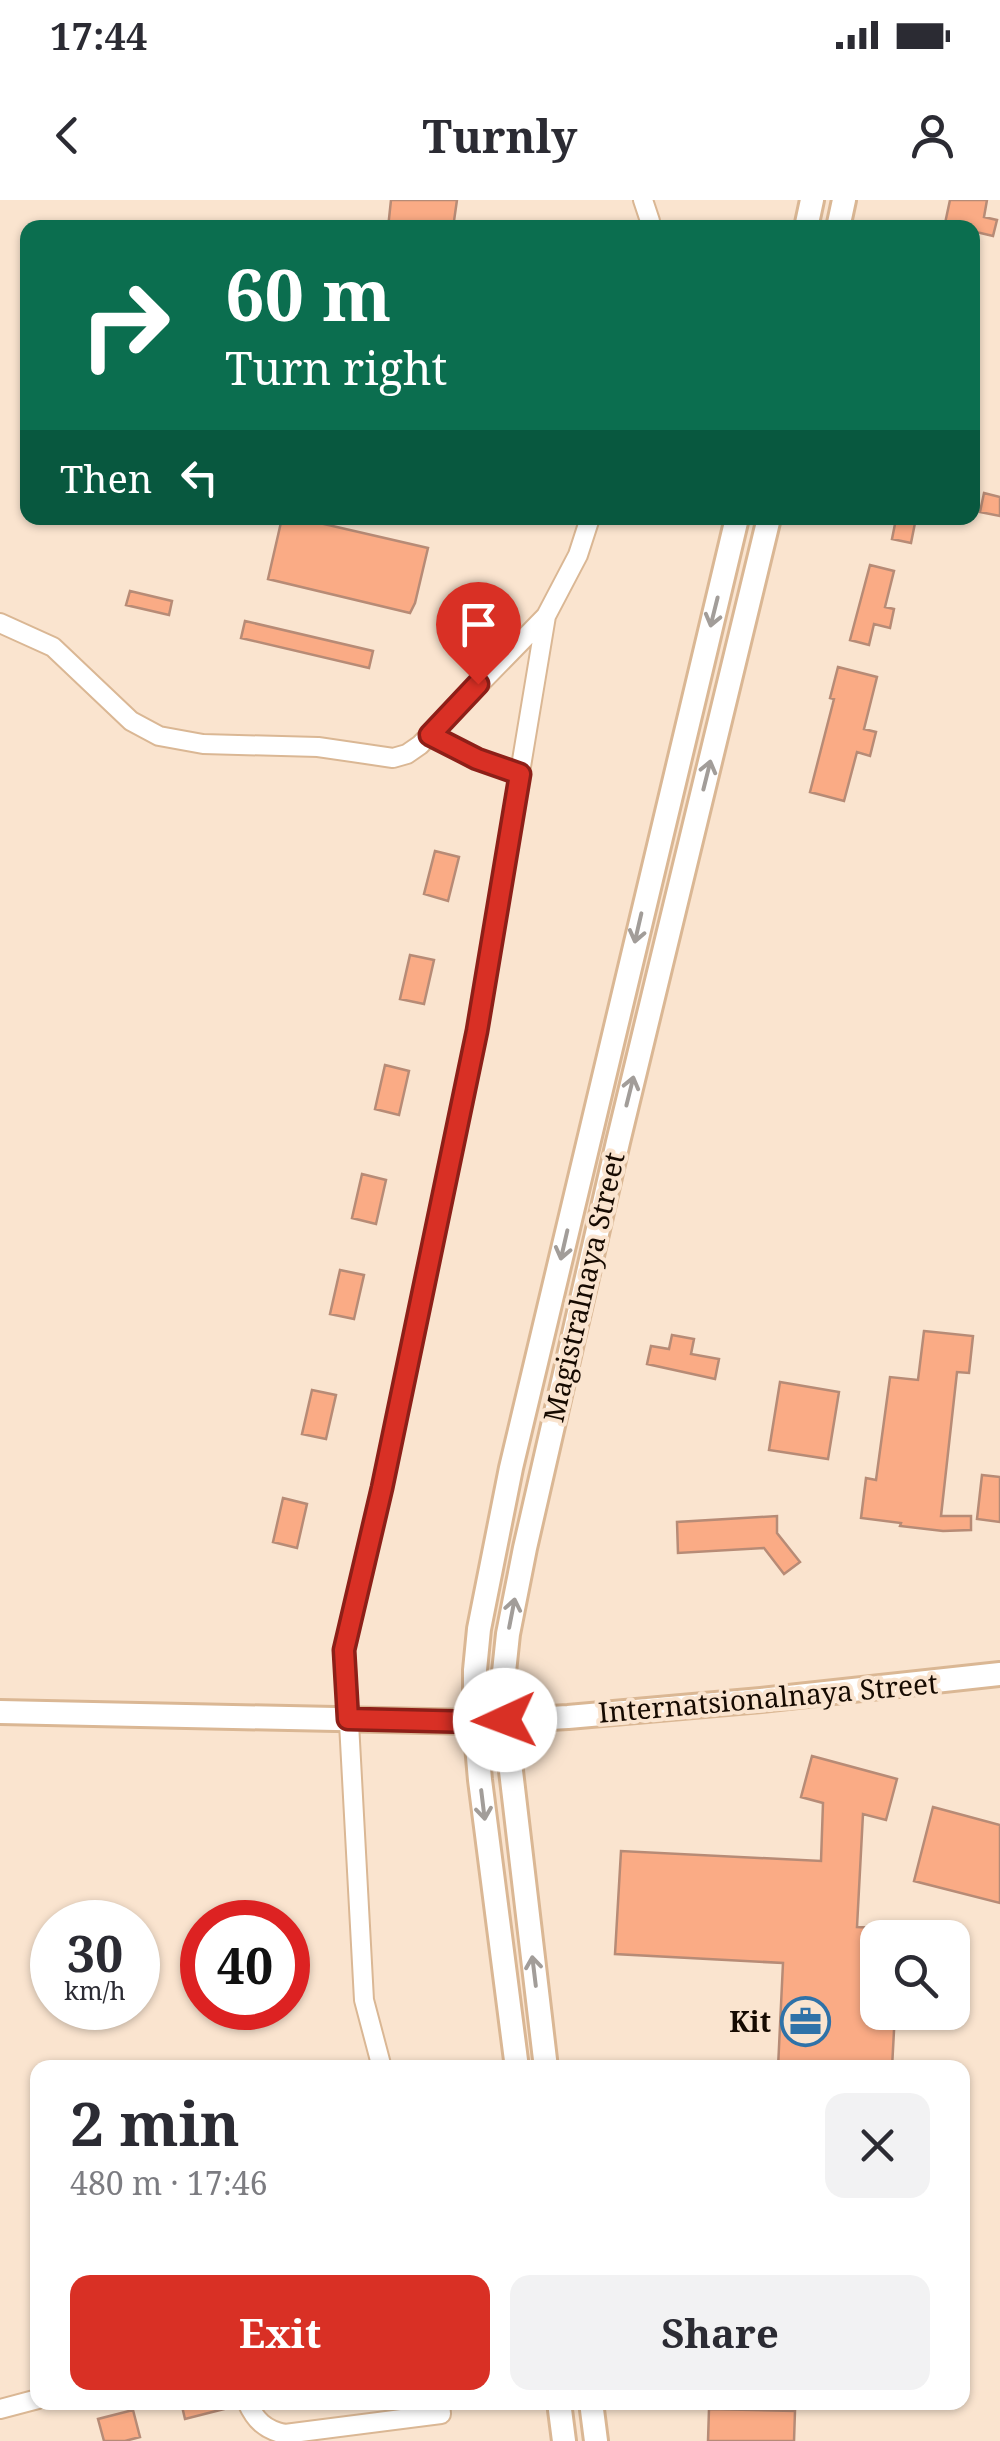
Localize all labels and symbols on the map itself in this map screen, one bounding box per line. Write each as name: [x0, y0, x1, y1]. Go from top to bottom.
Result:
pin: [436, 582, 521, 685]
one-way arrow: [704, 595, 722, 627]
one-way arrow: [699, 760, 717, 792]
one-way arrow: [628, 911, 646, 943]
one-way arrow: [622, 1076, 640, 1108]
street label: Magistralnaya Street: [533, 1148, 633, 1425]
one-way arrow: [554, 1228, 572, 1260]
one-way arrow: [503, 1597, 522, 1630]
street label: Internatsionalnaya Street: [597, 1663, 939, 1731]
position arrow: [453, 1668, 557, 1772]
one-way arrow: [475, 1788, 493, 1820]
speed limit sign: 40: [180, 1900, 310, 2030]
one-way arrow: [524, 1955, 543, 1987]
office icon: Kit: [780, 1996, 832, 2048]
place label: Kit: [729, 2002, 771, 2040]

